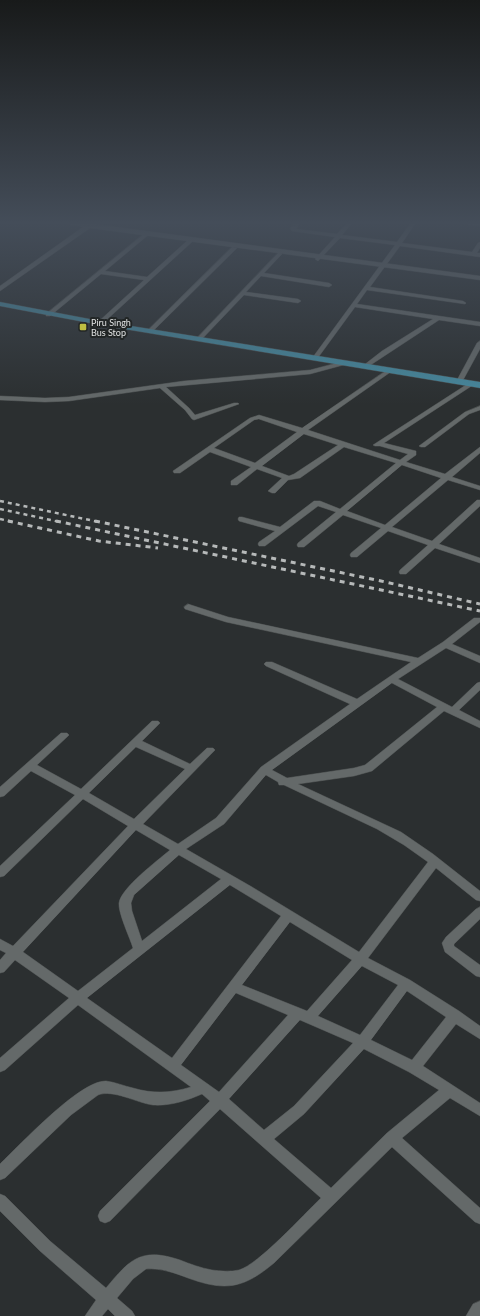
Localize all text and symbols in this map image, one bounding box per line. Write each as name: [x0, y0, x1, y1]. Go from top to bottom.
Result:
place label: Piru Singh Bus Stop: [91, 317, 131, 338]
marker: Piru Singh Bus Stop: [78, 322, 88, 332]

